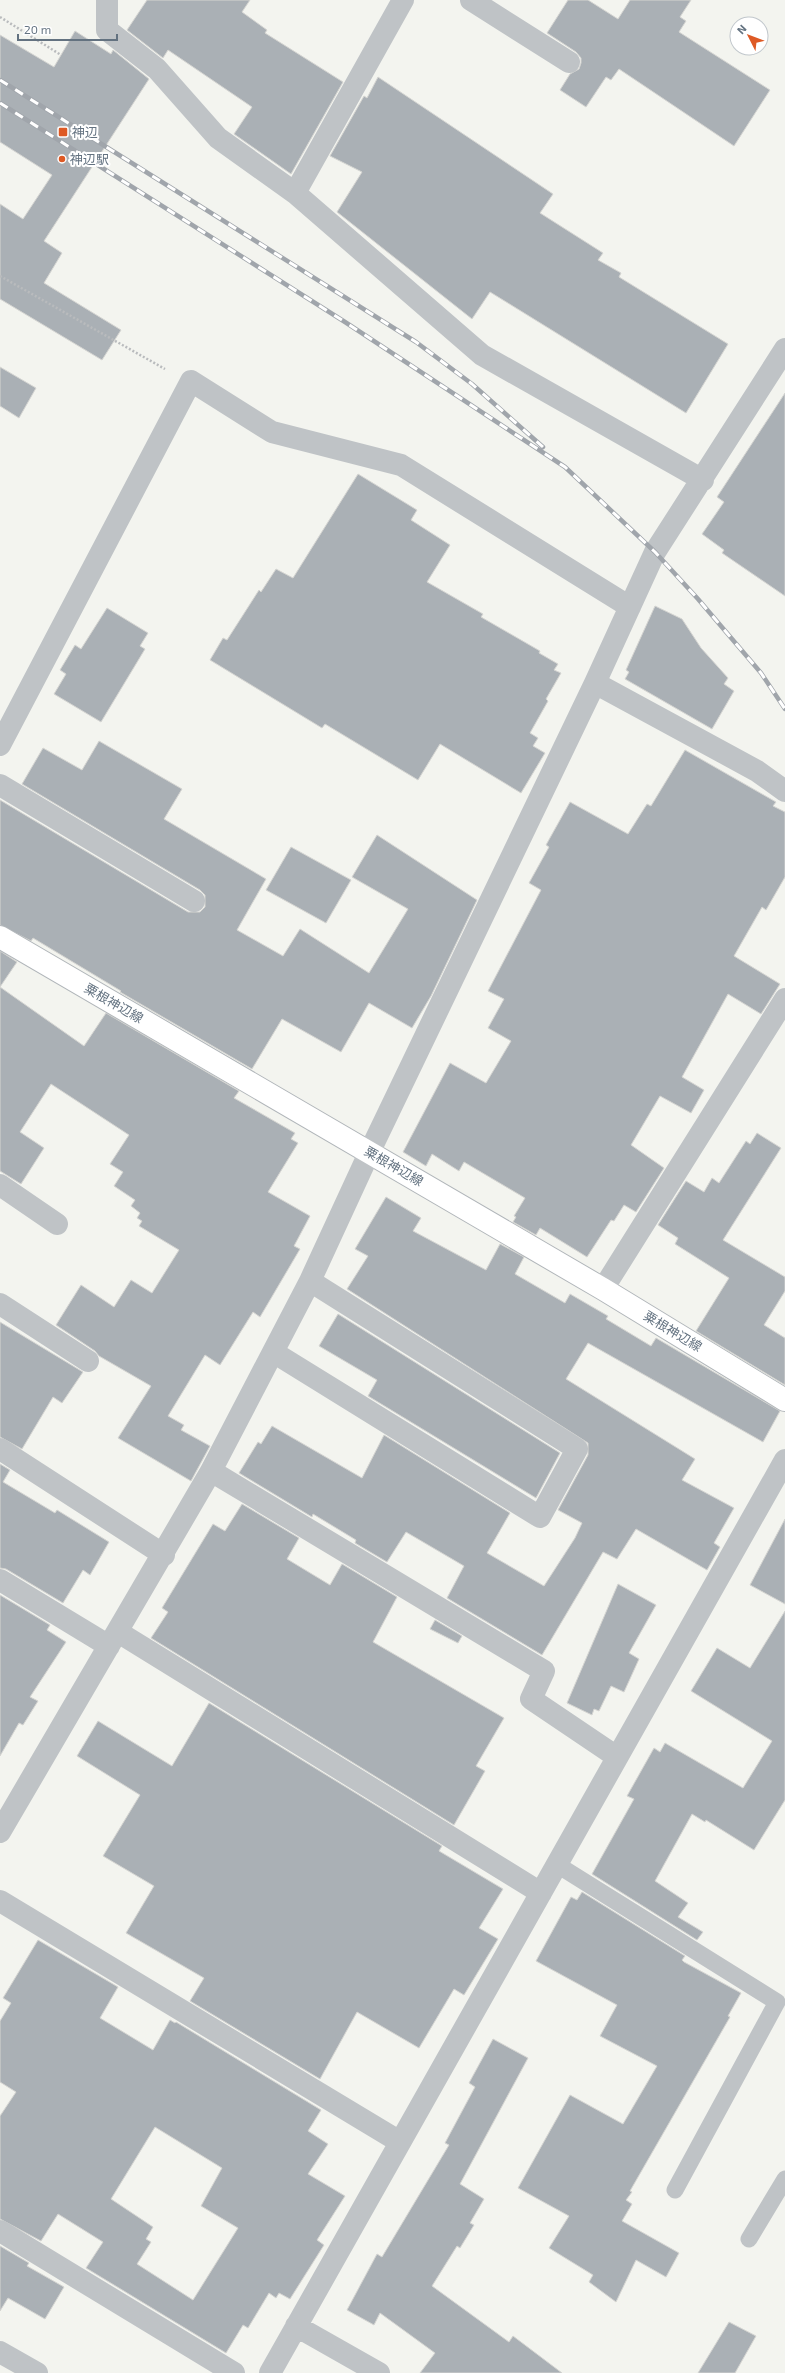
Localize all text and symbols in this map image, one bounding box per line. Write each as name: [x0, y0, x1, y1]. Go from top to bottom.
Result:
scale bar: [18, 16, 117, 42]
north arrow: [729, 16, 769, 56]
text: 20 m: [24, 22, 51, 36]
text: N: [734, 22, 749, 36]
place label: 神辺: [72, 124, 98, 140]
marker: 神辺: [57, 126, 69, 138]
place label: 神辺駅: [70, 151, 109, 167]
marker: 神辺駅: [57, 154, 67, 164]
street label: 粟根神辺線: [82, 980, 146, 1026]
street label: 粟根神辺線: [362, 1143, 426, 1189]
street label: 粟根神辺線: [641, 1307, 705, 1355]

